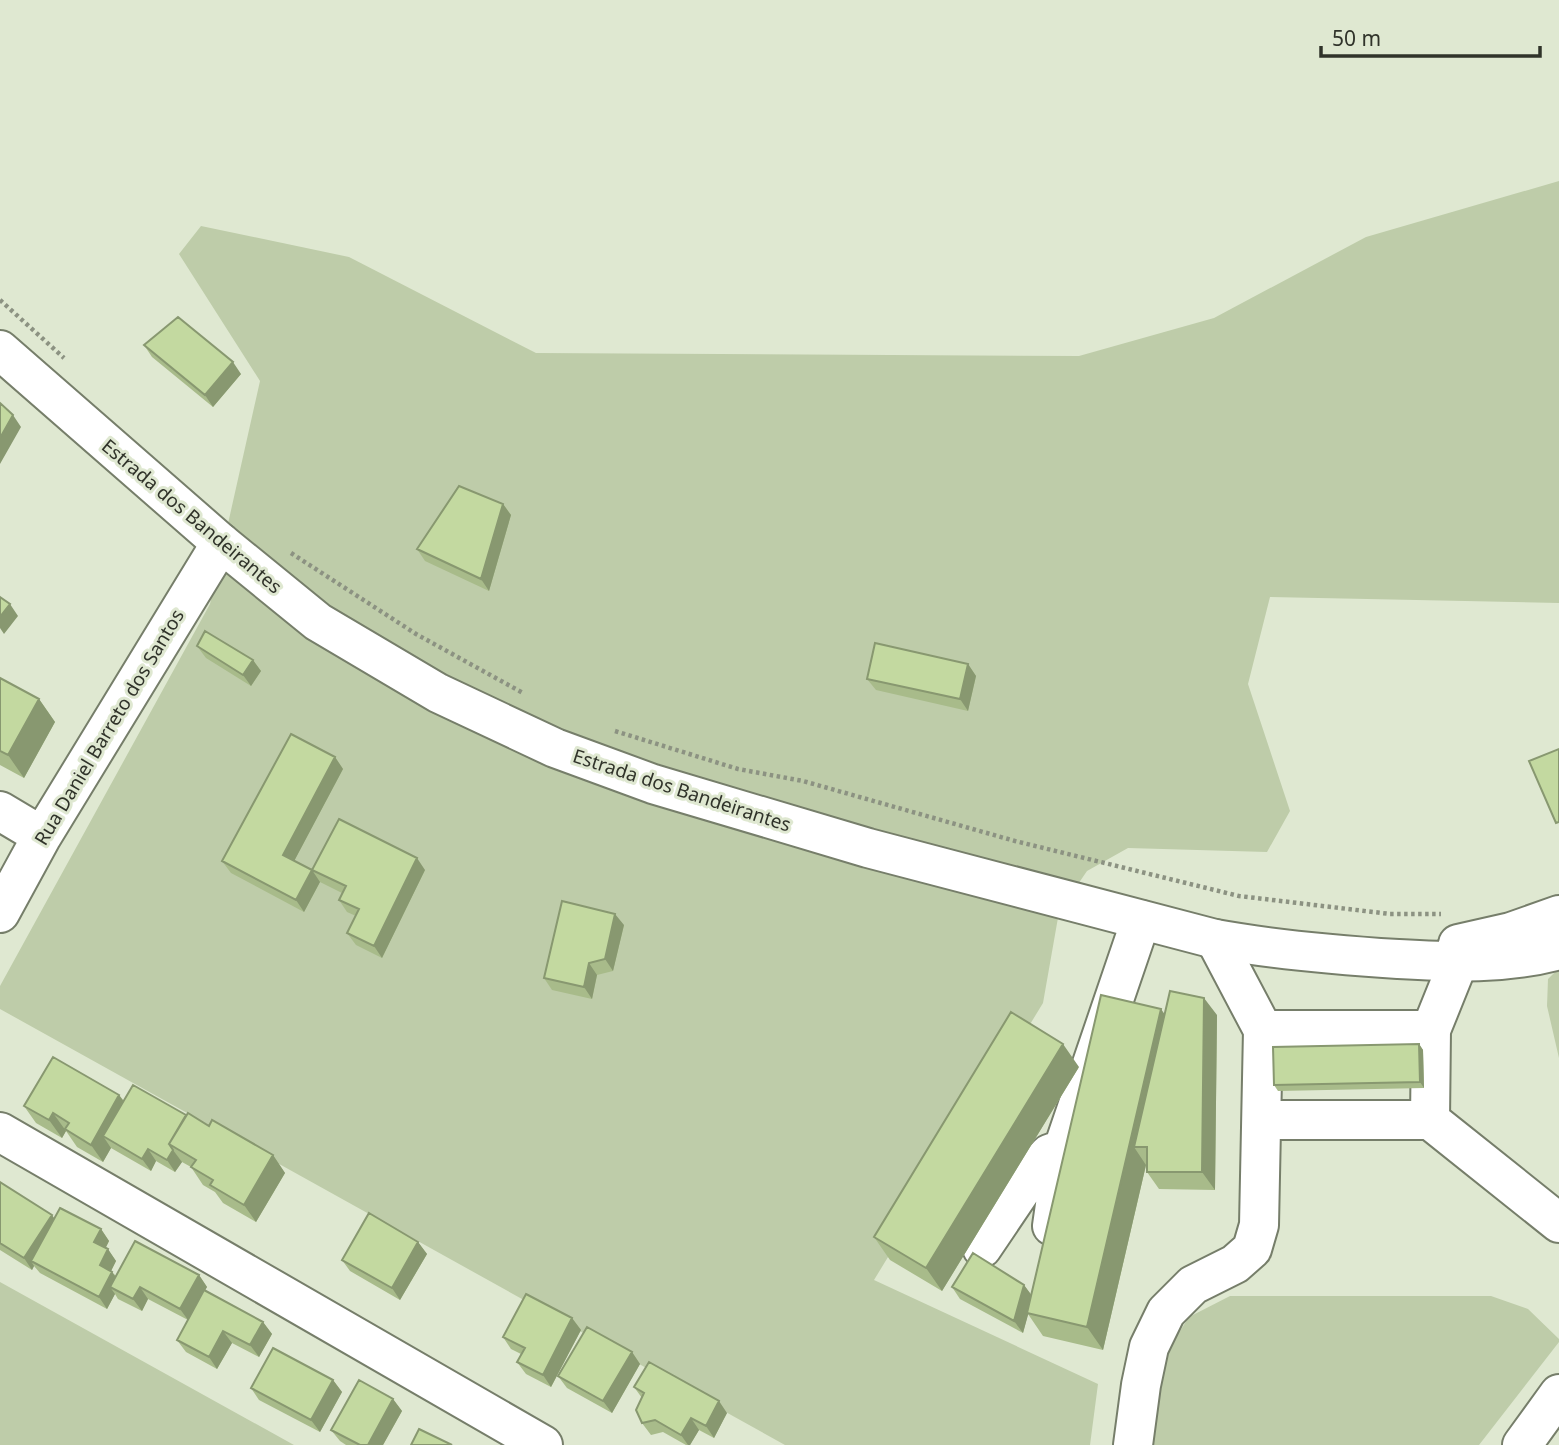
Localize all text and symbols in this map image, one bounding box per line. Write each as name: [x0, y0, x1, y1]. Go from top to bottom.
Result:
scale bar: [1321, 14, 1540, 58]
text: 50 m: [1332, 24, 1381, 52]
street label: Estrada dos Bandeirantes: [96, 433, 288, 599]
street label: Rua Daniel Barreto dos Santos: [28, 604, 190, 850]
street label: Estrada dos Bandeirantes: [570, 742, 794, 838]

